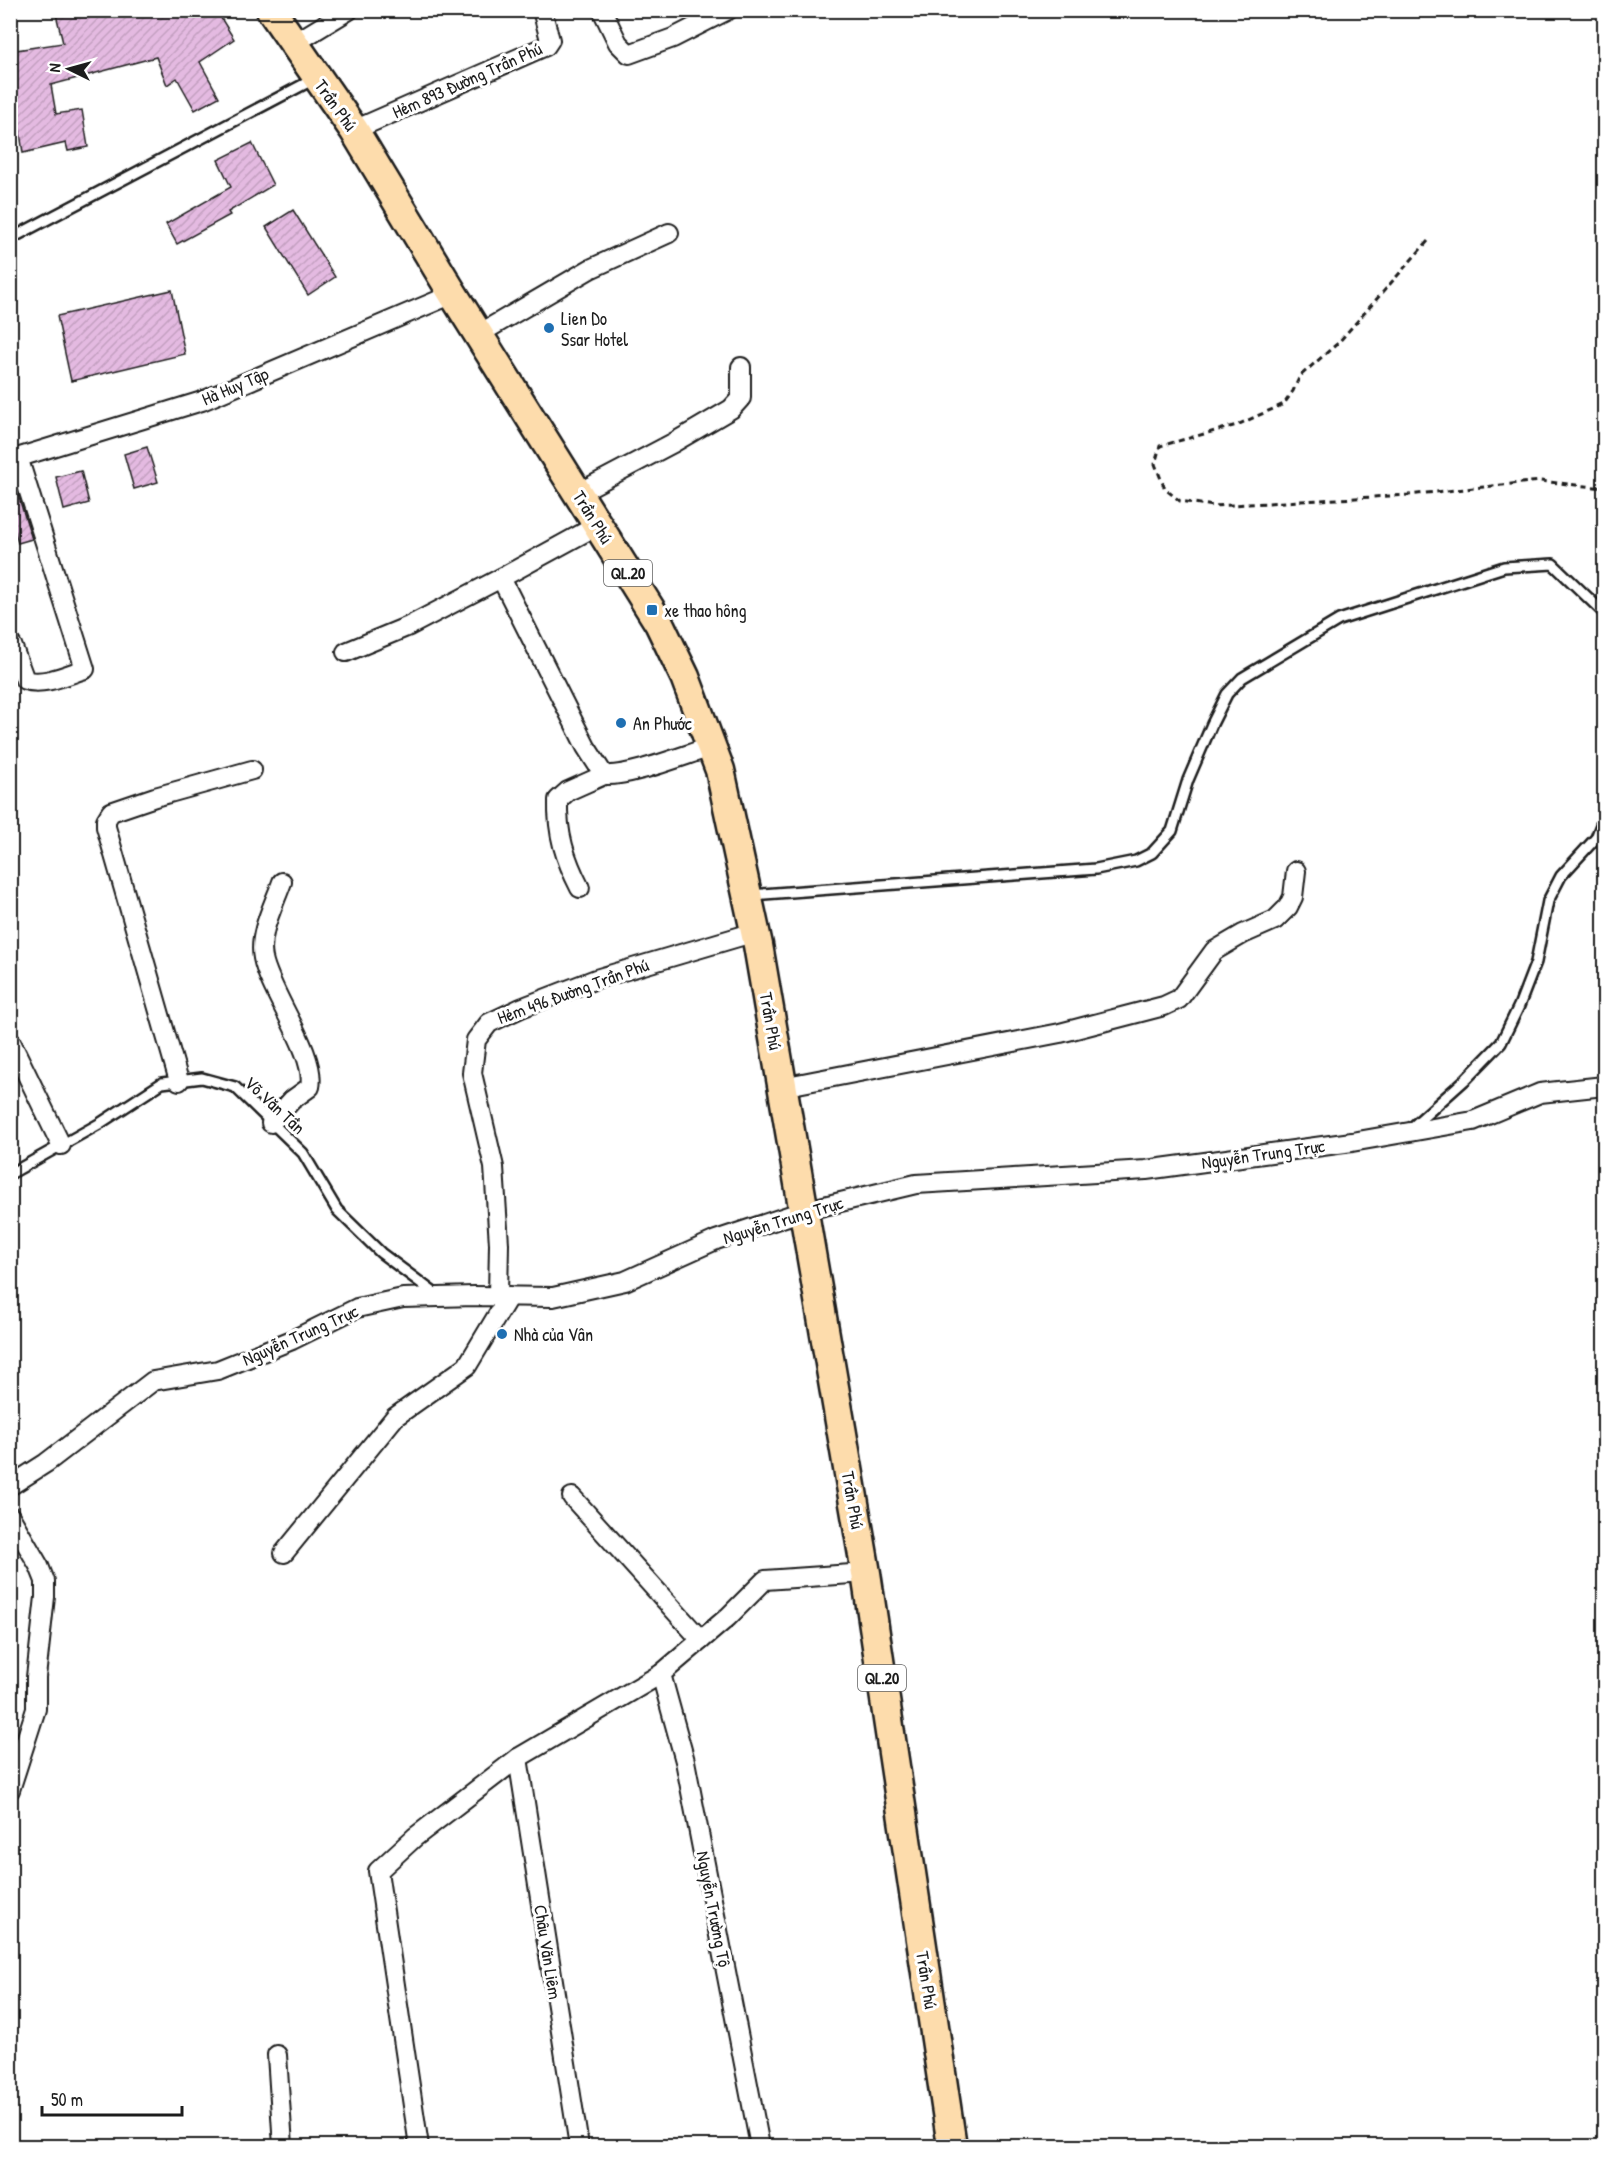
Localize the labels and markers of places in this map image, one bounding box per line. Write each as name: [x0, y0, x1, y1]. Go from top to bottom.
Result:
place label: Lien Do Ssar Hotel: [561, 306, 628, 352]
marker: Lien Do Ssar Hotel: [542, 321, 556, 335]
place label: xe thao hông: [664, 598, 747, 623]
marker: xe thao hông: [645, 603, 659, 617]
place label: An Phước: [633, 711, 692, 736]
marker: An Phước: [614, 716, 628, 730]
place label: Nhà của Vân: [514, 1322, 593, 1347]
marker: Nhà của Vân: [495, 1327, 509, 1341]

